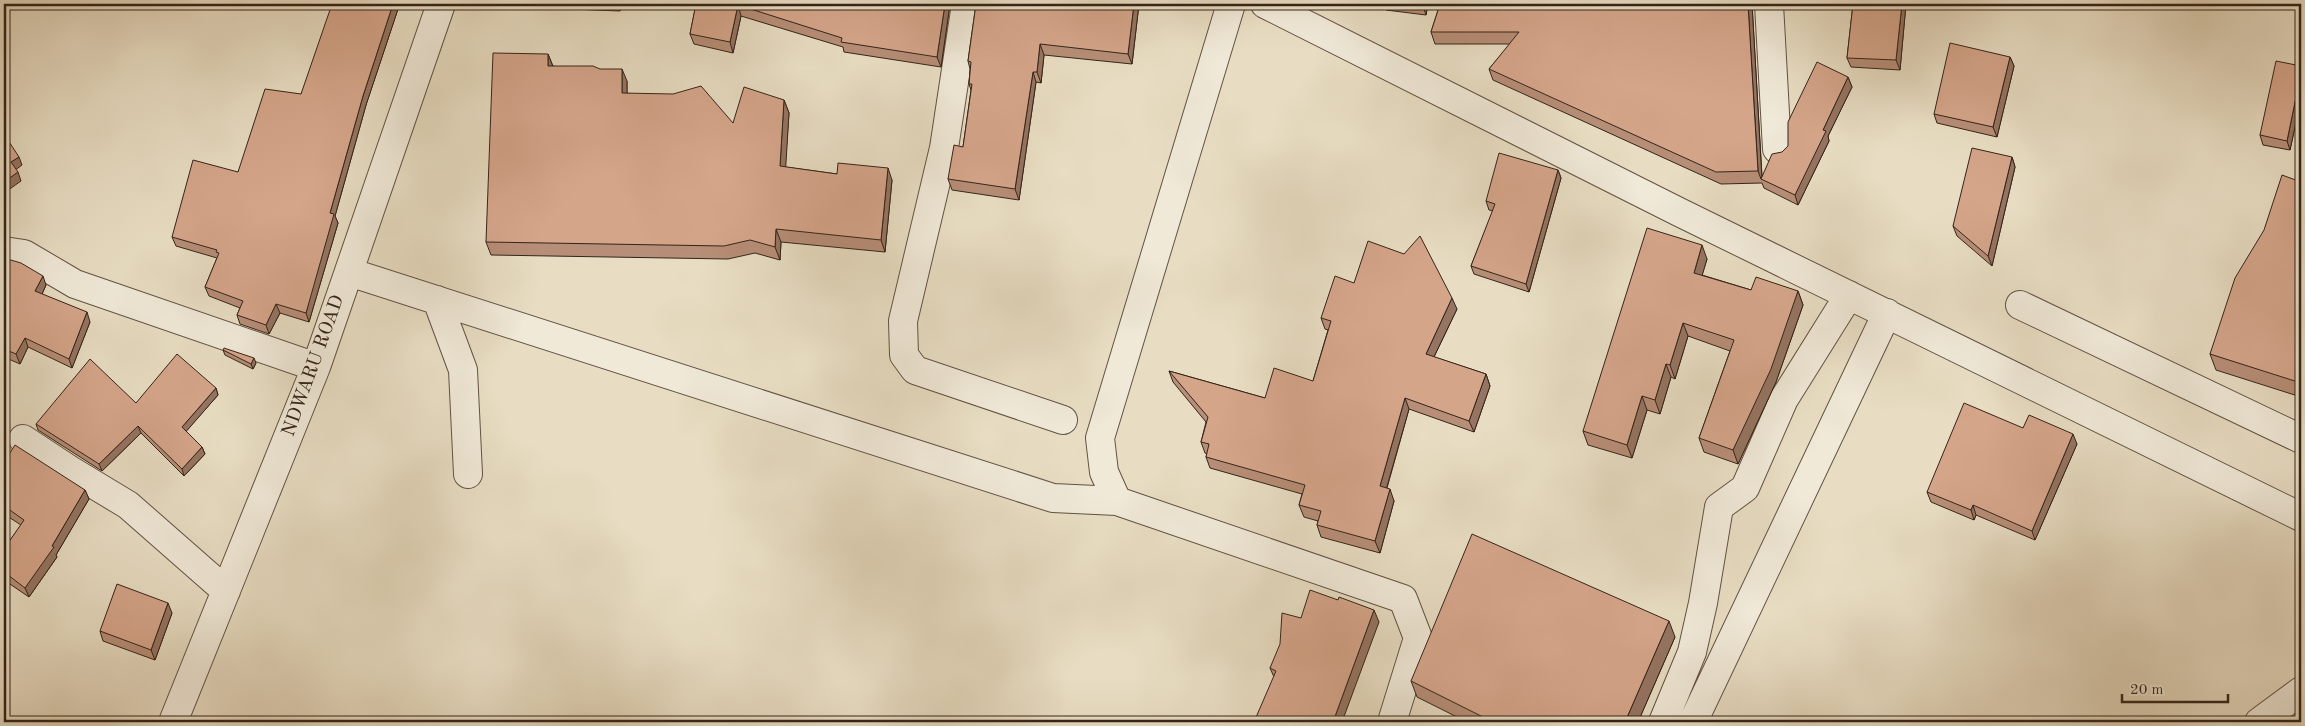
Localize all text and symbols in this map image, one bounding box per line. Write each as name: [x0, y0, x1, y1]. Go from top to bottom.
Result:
street label: NDWARU ROAD: [280, 293, 348, 439]
scale bar: [2122, 671, 2229, 703]
text: 20 m: [2130, 683, 2164, 698]

